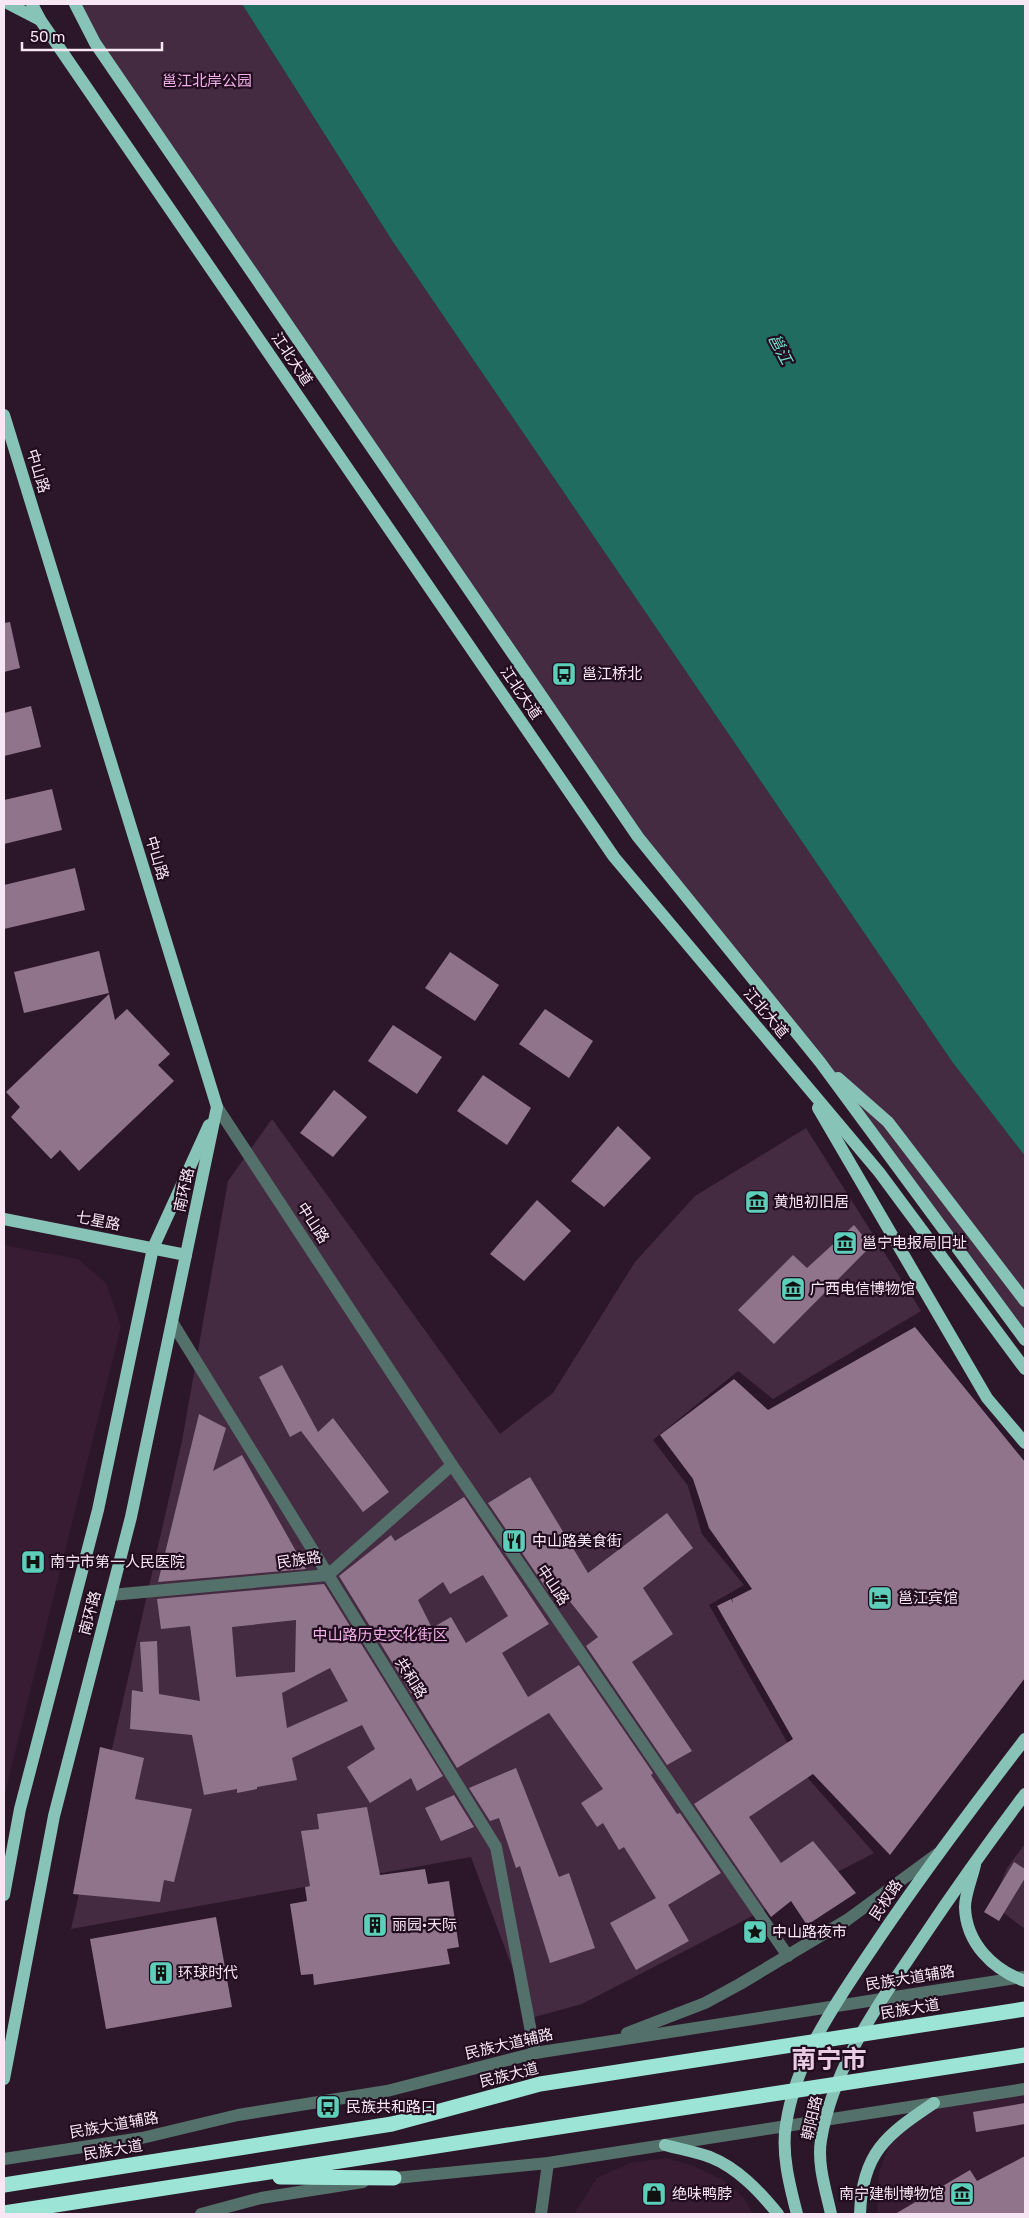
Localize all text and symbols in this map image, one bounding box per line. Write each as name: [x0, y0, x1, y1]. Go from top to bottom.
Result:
scale bar: [22, 20, 162, 52]
text: 50 m: [30, 28, 65, 46]
park label: 邕江北岸公园: [162, 72, 252, 90]
street label: 江北大道: [268, 329, 316, 389]
water label: 邕江: [764, 330, 797, 369]
street label: 中山路: [23, 447, 53, 495]
bus stop icon: 邕江桥北: [551, 661, 577, 687]
street label: 江北大道: [497, 663, 545, 723]
place label: 邕江桥北: [582, 665, 642, 683]
street label: 中山路: [142, 834, 172, 882]
street label: 江北大道: [740, 984, 792, 1042]
street label: 南环路: [171, 1166, 197, 1214]
museum icon: 黄旭初旧居: [744, 1189, 770, 1215]
place label: 黄旭初旧居: [774, 1193, 849, 1211]
street label: 中山路: [293, 1199, 333, 1247]
street label: 七星路: [74, 1208, 122, 1234]
museum icon: 邕宁电报局旧址: [832, 1230, 858, 1256]
place label: 邕宁电报局旧址: [862, 1234, 967, 1252]
museum icon: 广西电信博物馆: [780, 1276, 806, 1302]
place label: 广西电信博物馆: [810, 1280, 915, 1298]
restaurant icon: 中山路美食街: [501, 1528, 527, 1554]
place label: 中山路美食街: [532, 1532, 622, 1550]
street label: 民族路: [275, 1548, 323, 1572]
hospital icon: 南宁市第一人民医院: [20, 1549, 46, 1575]
place label: 南宁市第一人民医院: [50, 1553, 185, 1571]
street label: 中山路: [533, 1561, 573, 1609]
hotel icon: 邕江宾馆: [867, 1585, 893, 1611]
street label: 南环路: [75, 1589, 105, 1637]
place label: 邕江宾馆: [898, 1589, 958, 1607]
park label: 中山路历史文化街区: [312, 1626, 448, 1644]
street label: 共和路: [391, 1654, 431, 1702]
street label: 民权路: [866, 1876, 906, 1924]
building icon: 丽园·天际: [362, 1912, 388, 1938]
place label: 丽园·天际: [392, 1916, 457, 1934]
place icon: 中山路夜市: [742, 1919, 768, 1945]
place label: 中山路夜市: [772, 1923, 847, 1941]
building icon: 环球时代: [148, 1960, 174, 1986]
street label: 民族大道辅路: [864, 1962, 956, 1994]
place label: 环球时代: [178, 1964, 238, 1982]
street label: 民族大道: [879, 1995, 941, 2023]
street label: 民族大道辅路: [463, 2025, 555, 2063]
district label: 南宁市: [791, 2045, 867, 2074]
street label: 民族大道: [478, 2059, 540, 2091]
bus stop icon: 民族共和路口: [315, 2094, 341, 2120]
street label: 朝阳路: [798, 2094, 826, 2142]
place label: 民族共和路口: [346, 2098, 436, 2116]
street label: 民族大道辅路: [68, 2108, 160, 2142]
street label: 民族大道: [82, 2136, 144, 2164]
shop icon: 绝味鸭脖: [641, 2181, 667, 2207]
museum icon: 南宁建制博物馆: [949, 2181, 975, 2207]
place label: 绝味鸭脖: [672, 2185, 732, 2203]
place label: 南宁建制博物馆: [839, 2185, 944, 2203]

